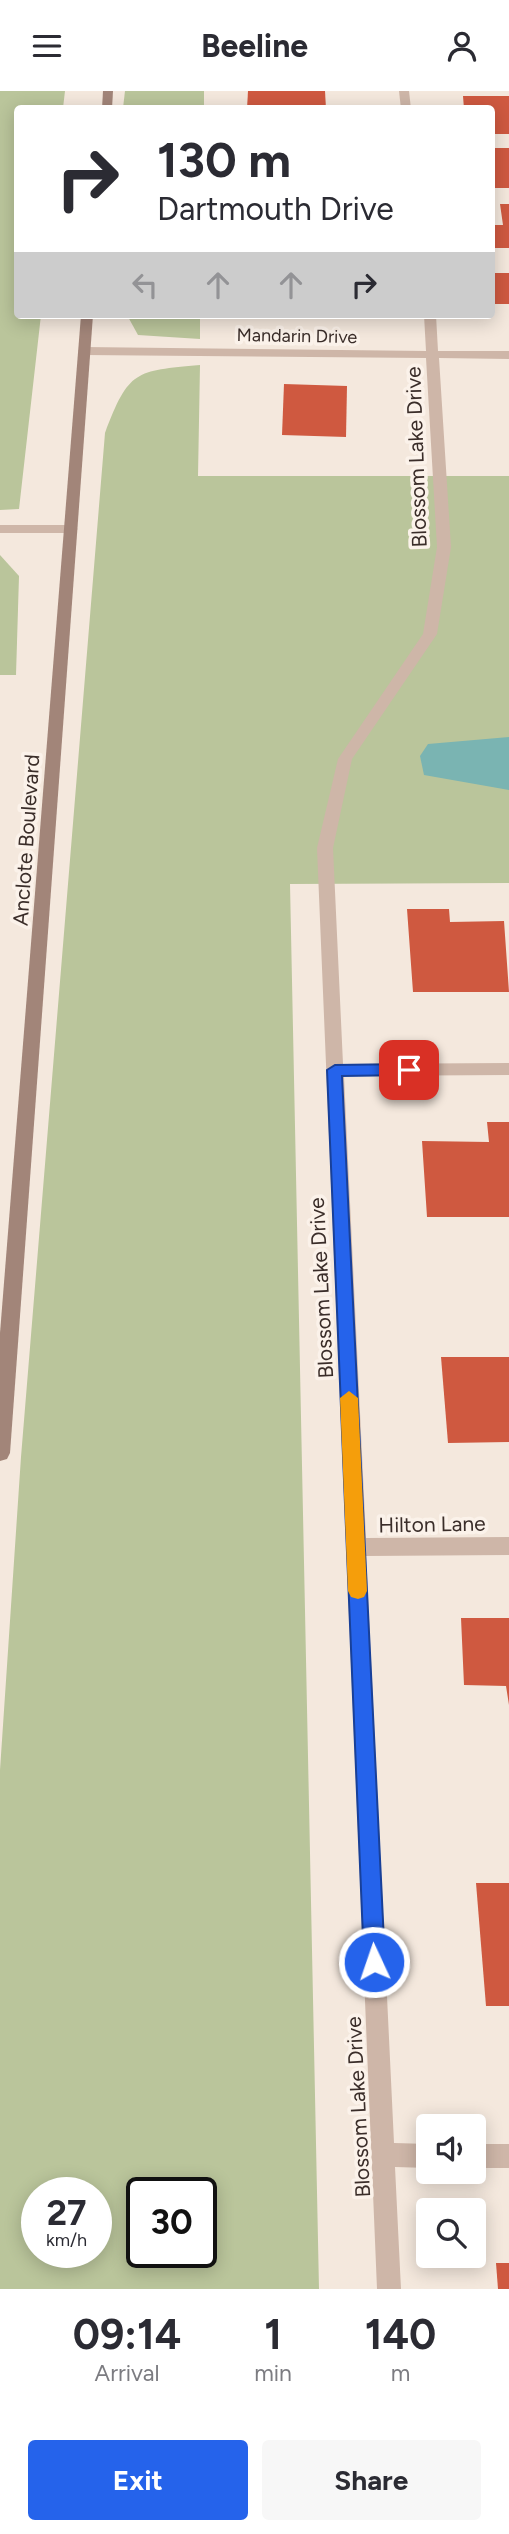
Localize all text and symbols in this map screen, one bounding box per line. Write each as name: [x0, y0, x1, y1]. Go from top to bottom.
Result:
icon: menu: [28, 27, 66, 65]
text: Beeline: [201, 27, 308, 65]
icon: person: [443, 27, 481, 65]
text: 130 m: [157, 130, 291, 189]
icon: right: [42, 133, 133, 224]
text: Dartmouth Drive: [157, 190, 394, 228]
icon: left: [126, 266, 164, 304]
icon: ahead: [199, 266, 237, 304]
icon: ahead: [272, 266, 310, 304]
icon: right: [345, 266, 383, 304]
street label: Mandarin Drive: [237, 324, 358, 348]
street label: Blossom Lake Drive: [400, 366, 432, 548]
street label: Anclote Boulevard: [8, 753, 44, 927]
pin: [379, 1040, 439, 1100]
icon: arrive: [390, 1051, 428, 1089]
street label: Blossom Lake Drive: [304, 1197, 338, 1379]
street label: Hilton Lane: [378, 1511, 486, 1537]
position arrow: [337, 1925, 411, 1999]
street label: Blossom Lake Drive: [341, 2016, 375, 2198]
map controls: [416, 2114, 486, 2268]
button: sound: [416, 2114, 486, 2184]
speed limit sign: 30: [126, 2177, 217, 2268]
text: 27: [47, 2192, 86, 2234]
button: search: [416, 2198, 486, 2268]
text: km/h: [46, 2229, 87, 2251]
text: 09:14: [73, 2309, 181, 2360]
text: 1: [264, 2309, 282, 2360]
text: 140: [365, 2309, 436, 2360]
text: Arrival: [95, 2359, 160, 2387]
text: min: [254, 2359, 292, 2387]
text: m: [391, 2359, 410, 2387]
button: Exit: [28, 2440, 248, 2520]
button: Share: [262, 2440, 481, 2520]

